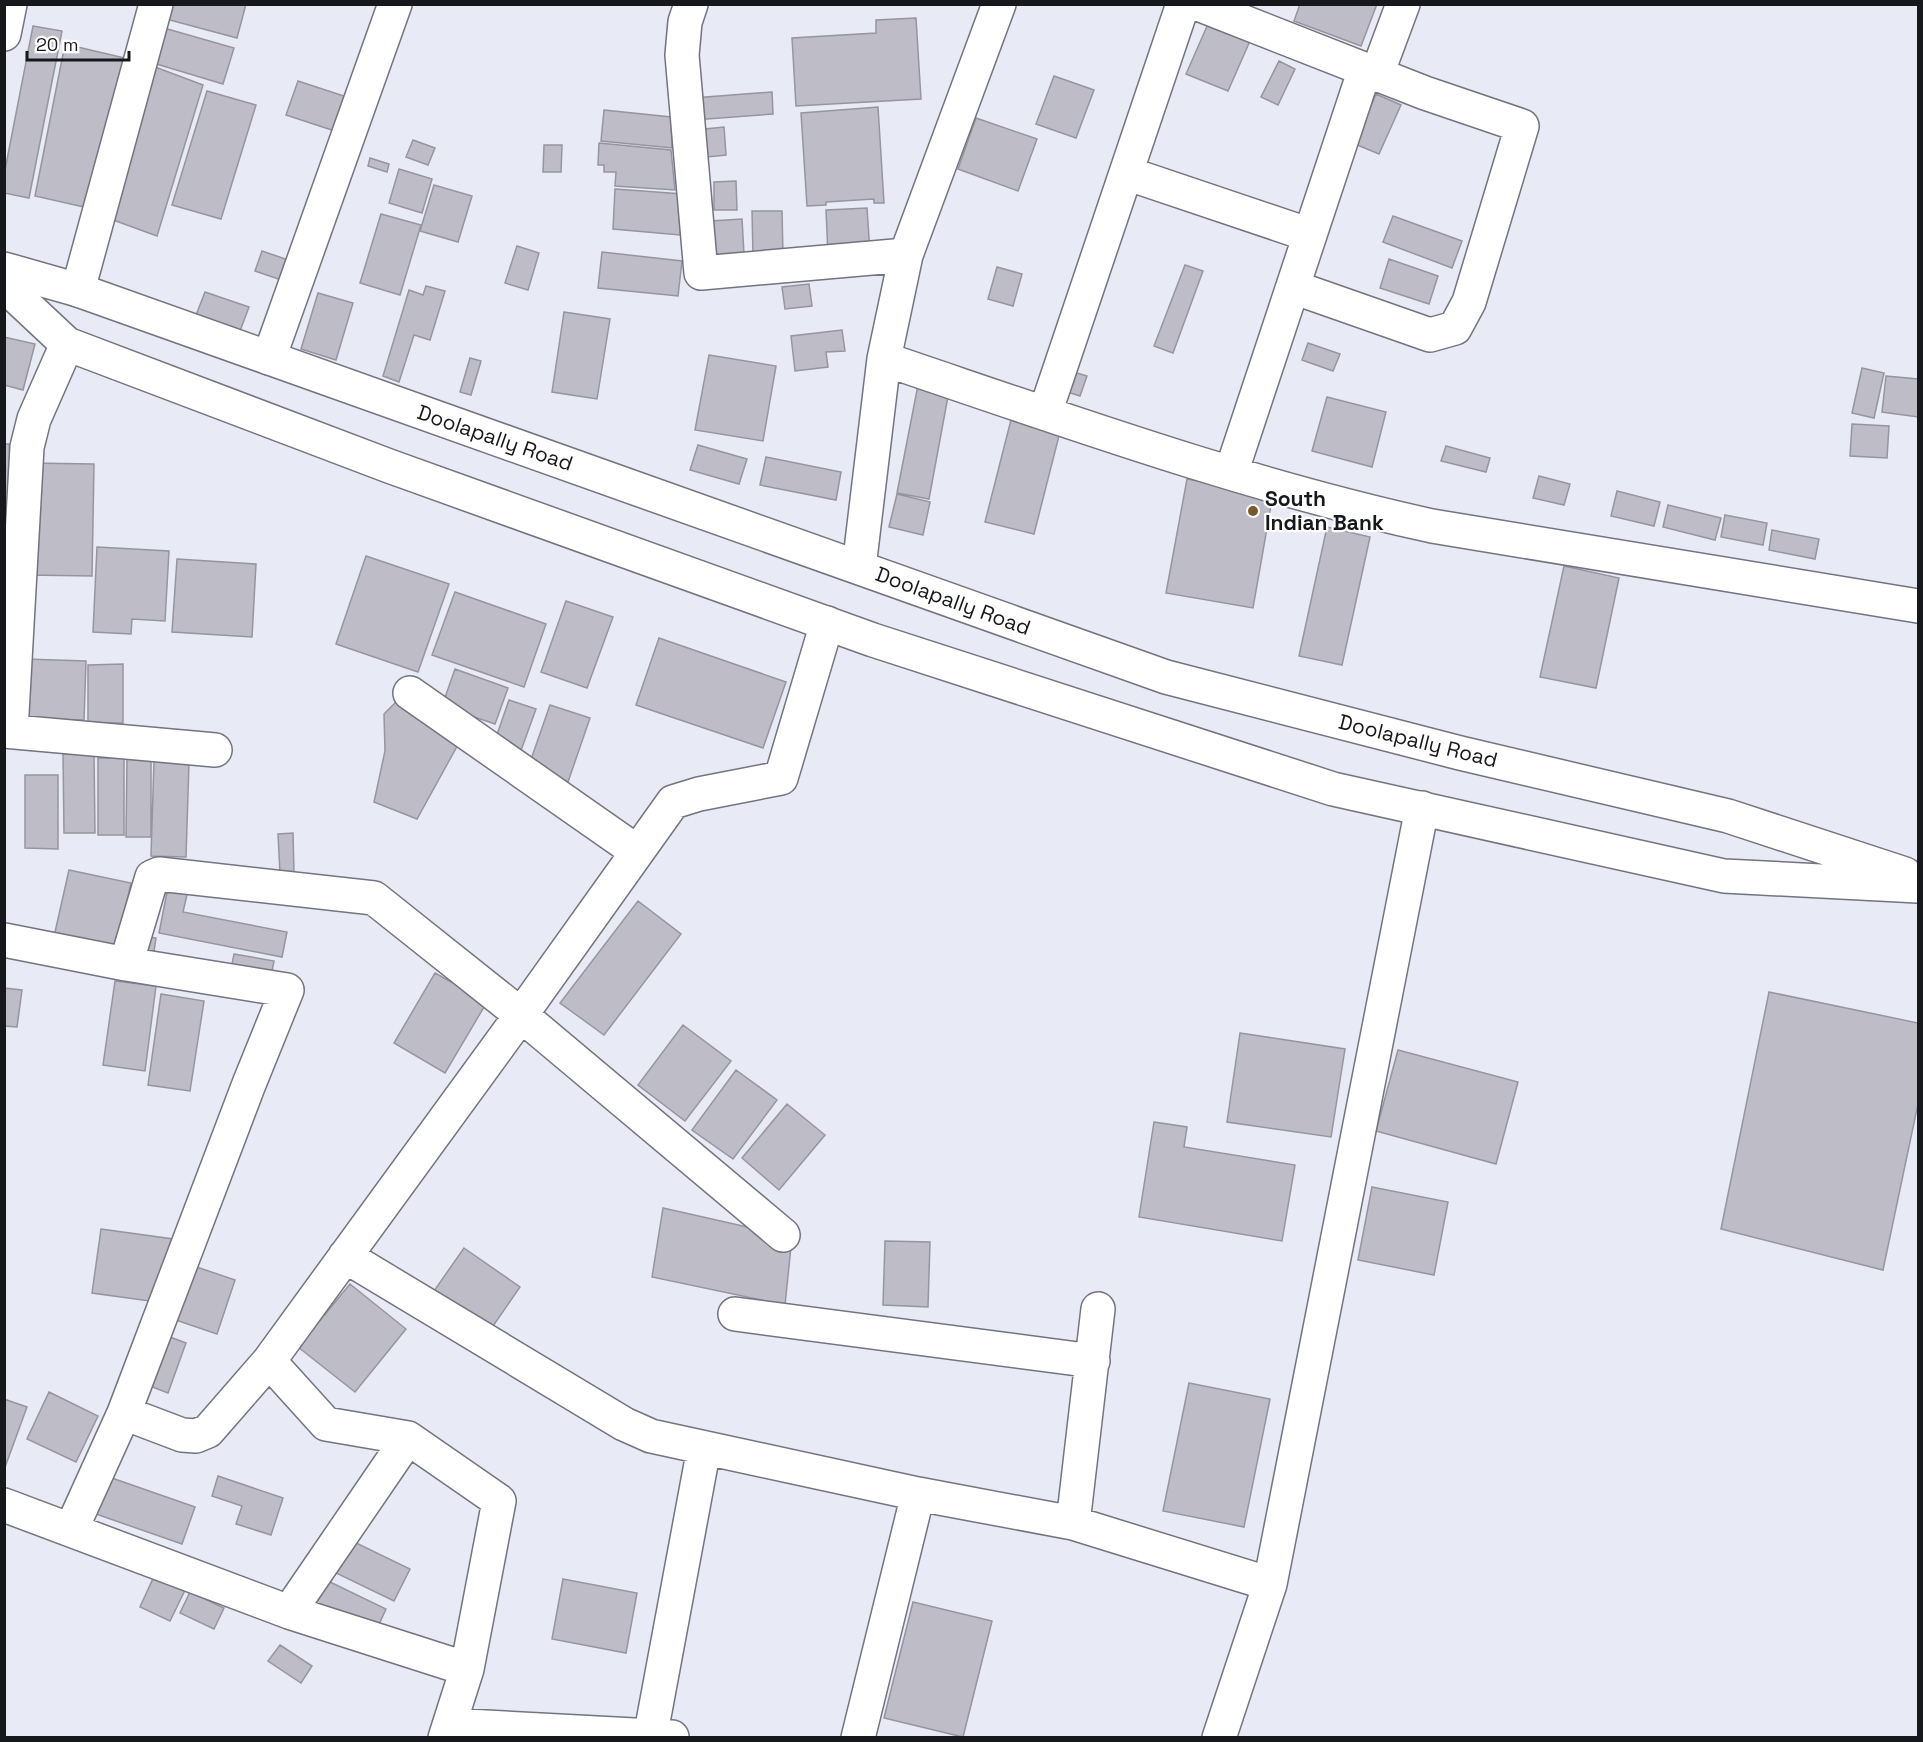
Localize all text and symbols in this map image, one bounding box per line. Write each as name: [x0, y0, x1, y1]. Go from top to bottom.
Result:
scale bar: [27, 24, 129, 62]
text: 20 m: [36, 33, 79, 56]
street label: Doolapally Road: [414, 398, 577, 477]
place label: South Indian Bank: [1265, 485, 1384, 536]
marker: South Indian Bank: [1246, 504, 1260, 518]
street label: Doolapally Road: [872, 560, 1034, 641]
street label: Doolapally Road: [1336, 708, 1500, 773]

